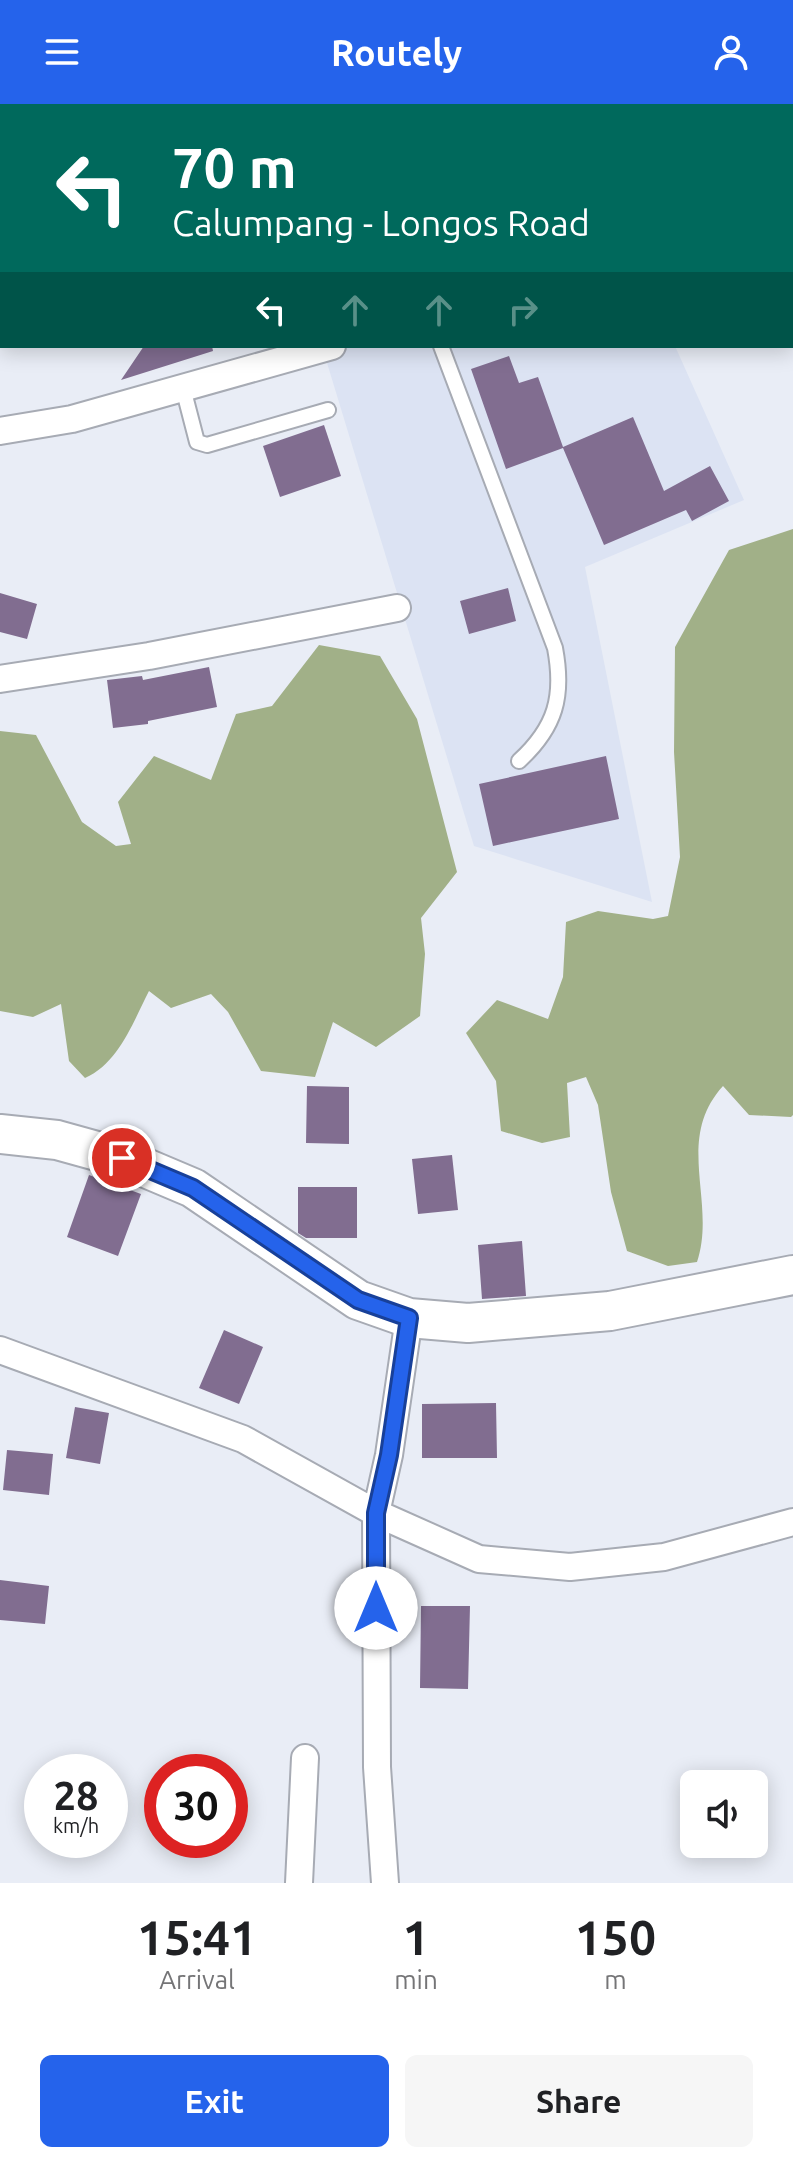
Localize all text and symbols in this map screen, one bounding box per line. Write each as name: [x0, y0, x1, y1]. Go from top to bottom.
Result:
icon: menu: [40, 30, 84, 74]
icon: person: [709, 30, 753, 74]
text: Routely: [331, 32, 462, 73]
icon: left: [40, 136, 144, 240]
text: 70 m: [172, 136, 297, 199]
text: Calumpang - Longos Road: [172, 202, 590, 243]
icon: left: [249, 288, 293, 332]
icon: ahead: [333, 288, 377, 332]
icon: ahead: [417, 288, 461, 332]
icon: right: [501, 288, 545, 332]
pin: [88, 1124, 156, 1192]
icon: arrive: [100, 1136, 144, 1180]
position arrow: [334, 1566, 418, 1650]
speed limit sign: 30: [144, 1754, 248, 1858]
map controls: [680, 1770, 768, 1858]
button: sound: [680, 1770, 768, 1858]
text: 28: [53, 1773, 99, 1818]
text: km/h: [53, 1814, 99, 1837]
text: 15:41: [137, 1910, 257, 1964]
text: 1: [402, 1910, 429, 1964]
text: 150: [575, 1910, 656, 1964]
text: Arrival: [159, 1965, 235, 1994]
text: min: [394, 1965, 438, 1994]
text: m: [604, 1965, 627, 1994]
button: Exit: [40, 2055, 389, 2147]
button: Share: [405, 2055, 753, 2147]

